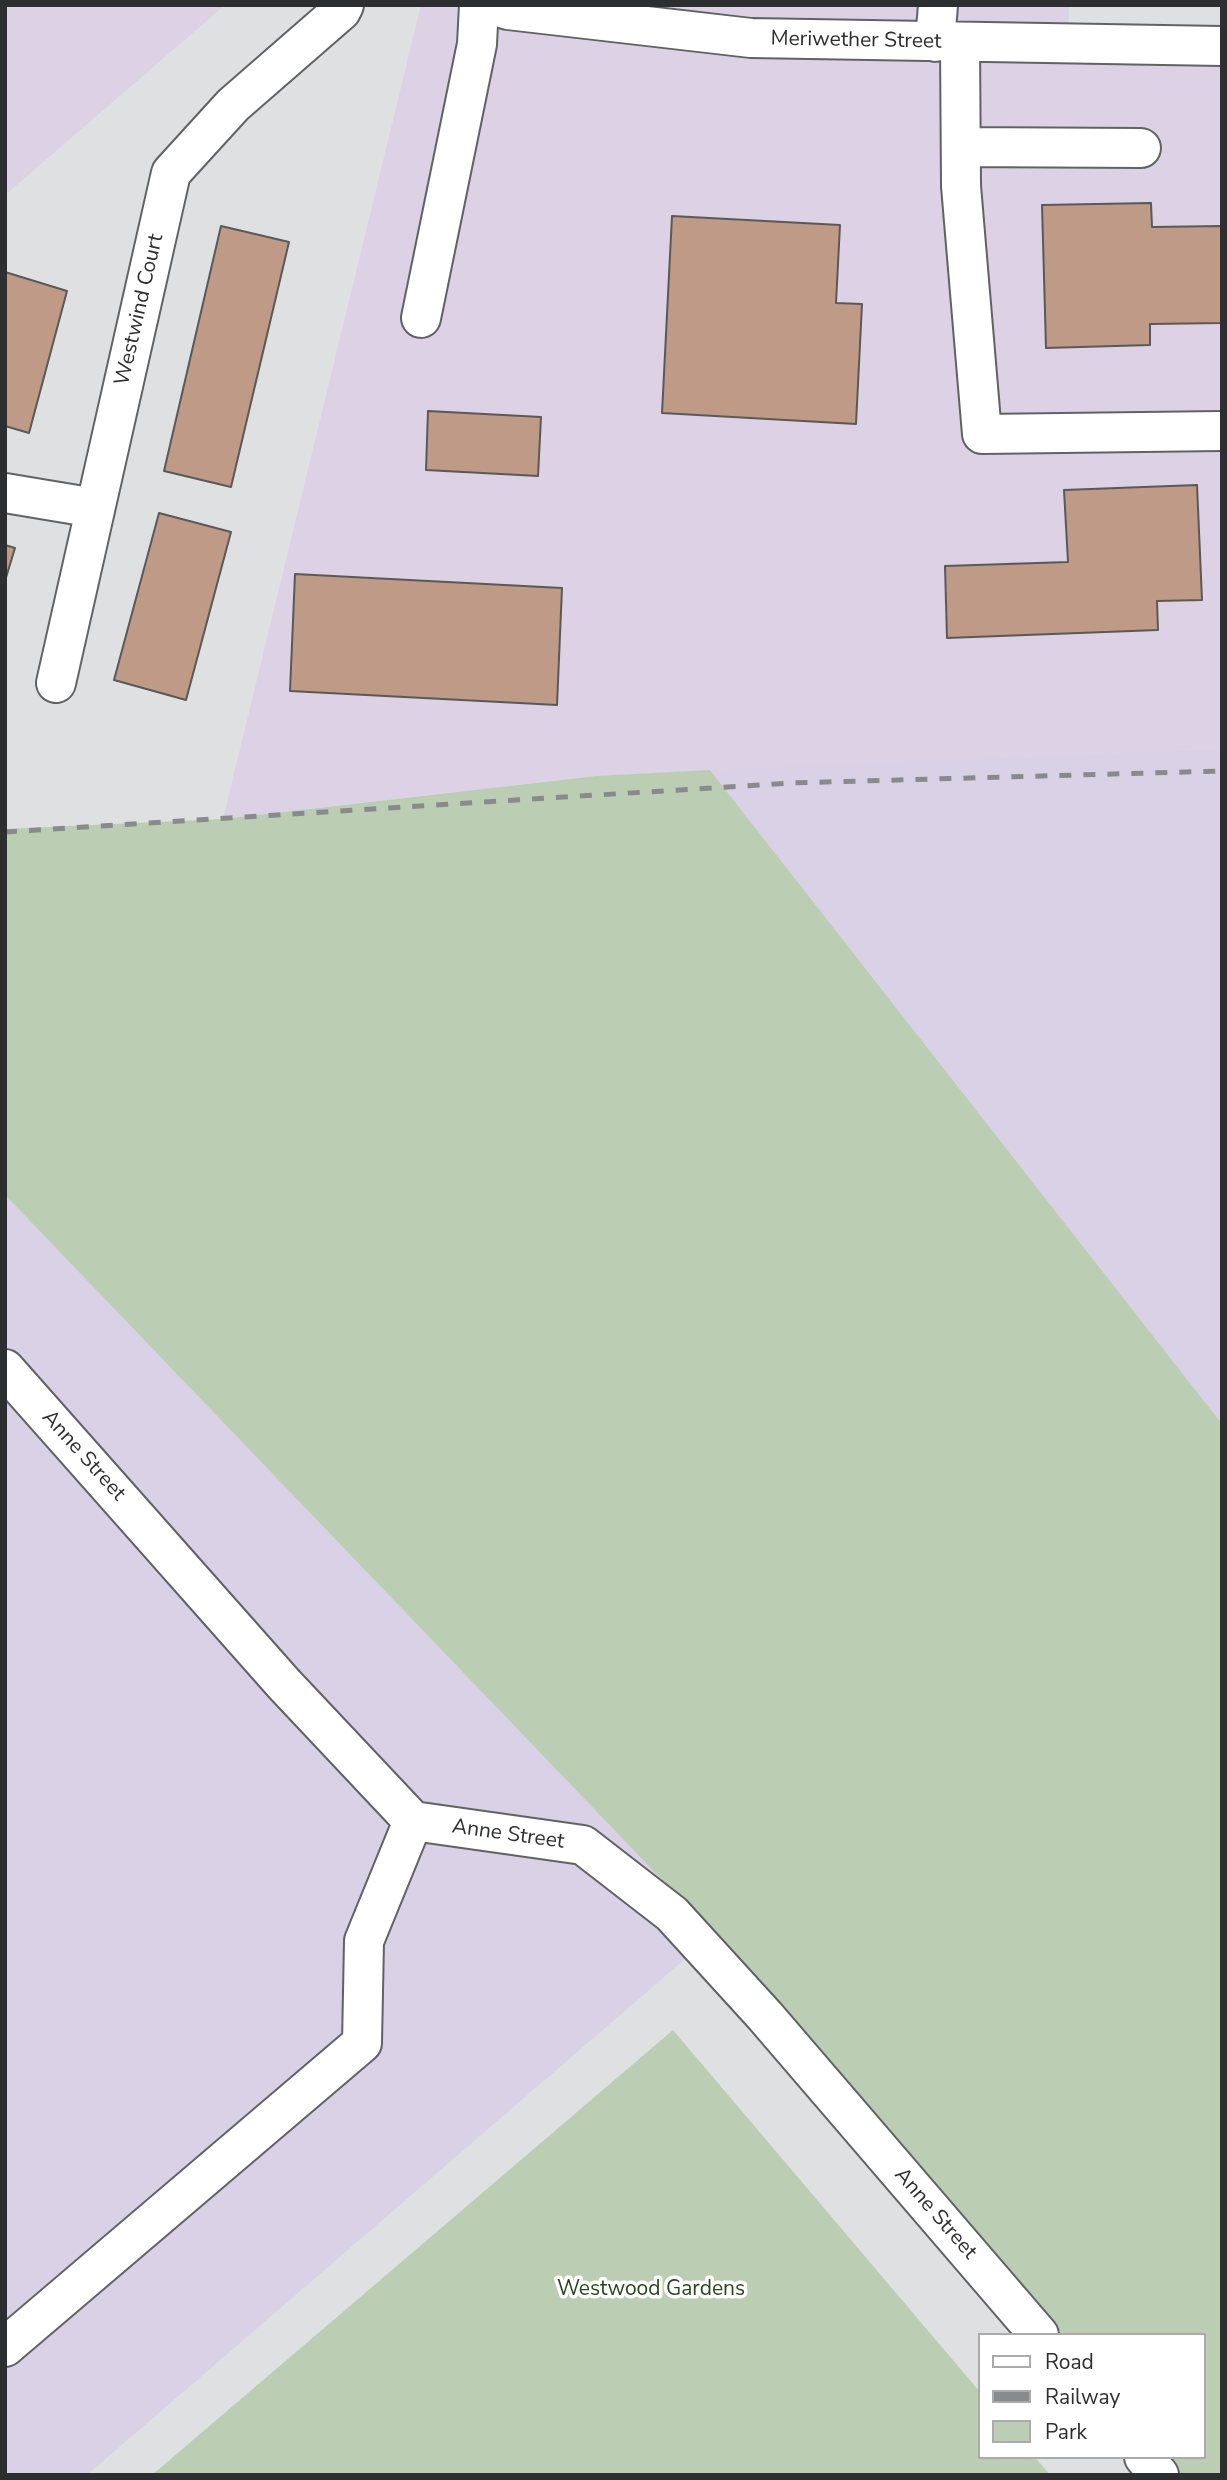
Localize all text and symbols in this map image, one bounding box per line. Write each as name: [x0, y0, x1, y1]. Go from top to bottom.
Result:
street label: Meriwether Street: [770, 27, 942, 55]
street label: Westwind Court: [110, 232, 170, 388]
street label: Anne Street: [36, 1406, 130, 1506]
street label: Anne Street: [450, 1815, 566, 1855]
street label: Anne Street: [888, 2163, 982, 2265]
park label: Westwood Gardens: [557, 2277, 745, 2303]
legend: [978, 2333, 1206, 2459]
text: Road: [1045, 2348, 1094, 2376]
text: Railway: [1045, 2383, 1120, 2411]
text: Park: [1045, 2418, 1087, 2446]

